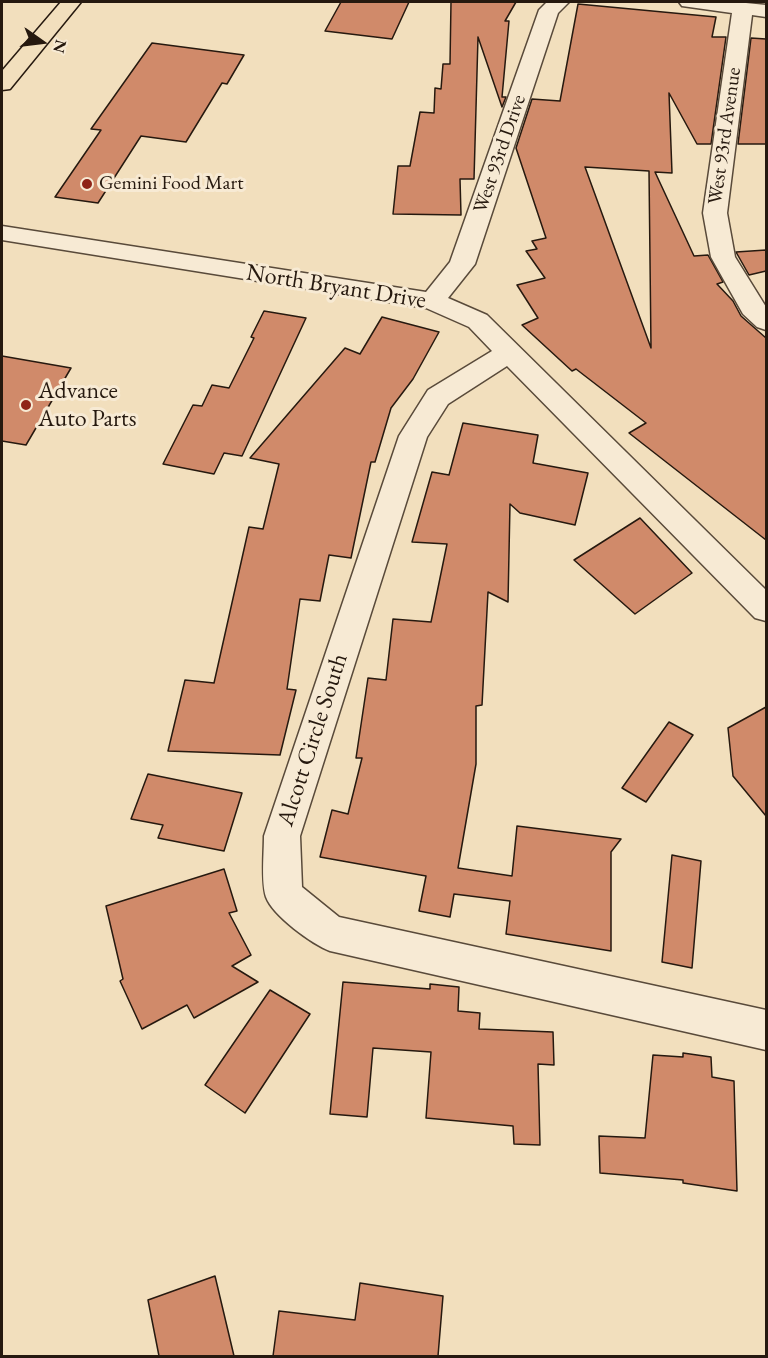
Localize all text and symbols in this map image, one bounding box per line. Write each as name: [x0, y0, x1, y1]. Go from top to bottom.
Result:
north arrow: [12, 12, 72, 72]
text: N: [48, 38, 72, 55]
street label: West 93rd Avenue: [703, 66, 747, 206]
street label: West 93rd Drive: [469, 92, 531, 216]
place label: Gemini Food Mart: [99, 172, 243, 196]
marker: Gemini Food Mart: [80, 177, 94, 191]
street label: North Bryant Drive: [244, 259, 428, 315]
place label: Advance Auto Parts: [38, 377, 136, 433]
marker: Advance Auto Parts: [19, 398, 33, 412]
street label: Alcott Circle South: [272, 650, 354, 830]

